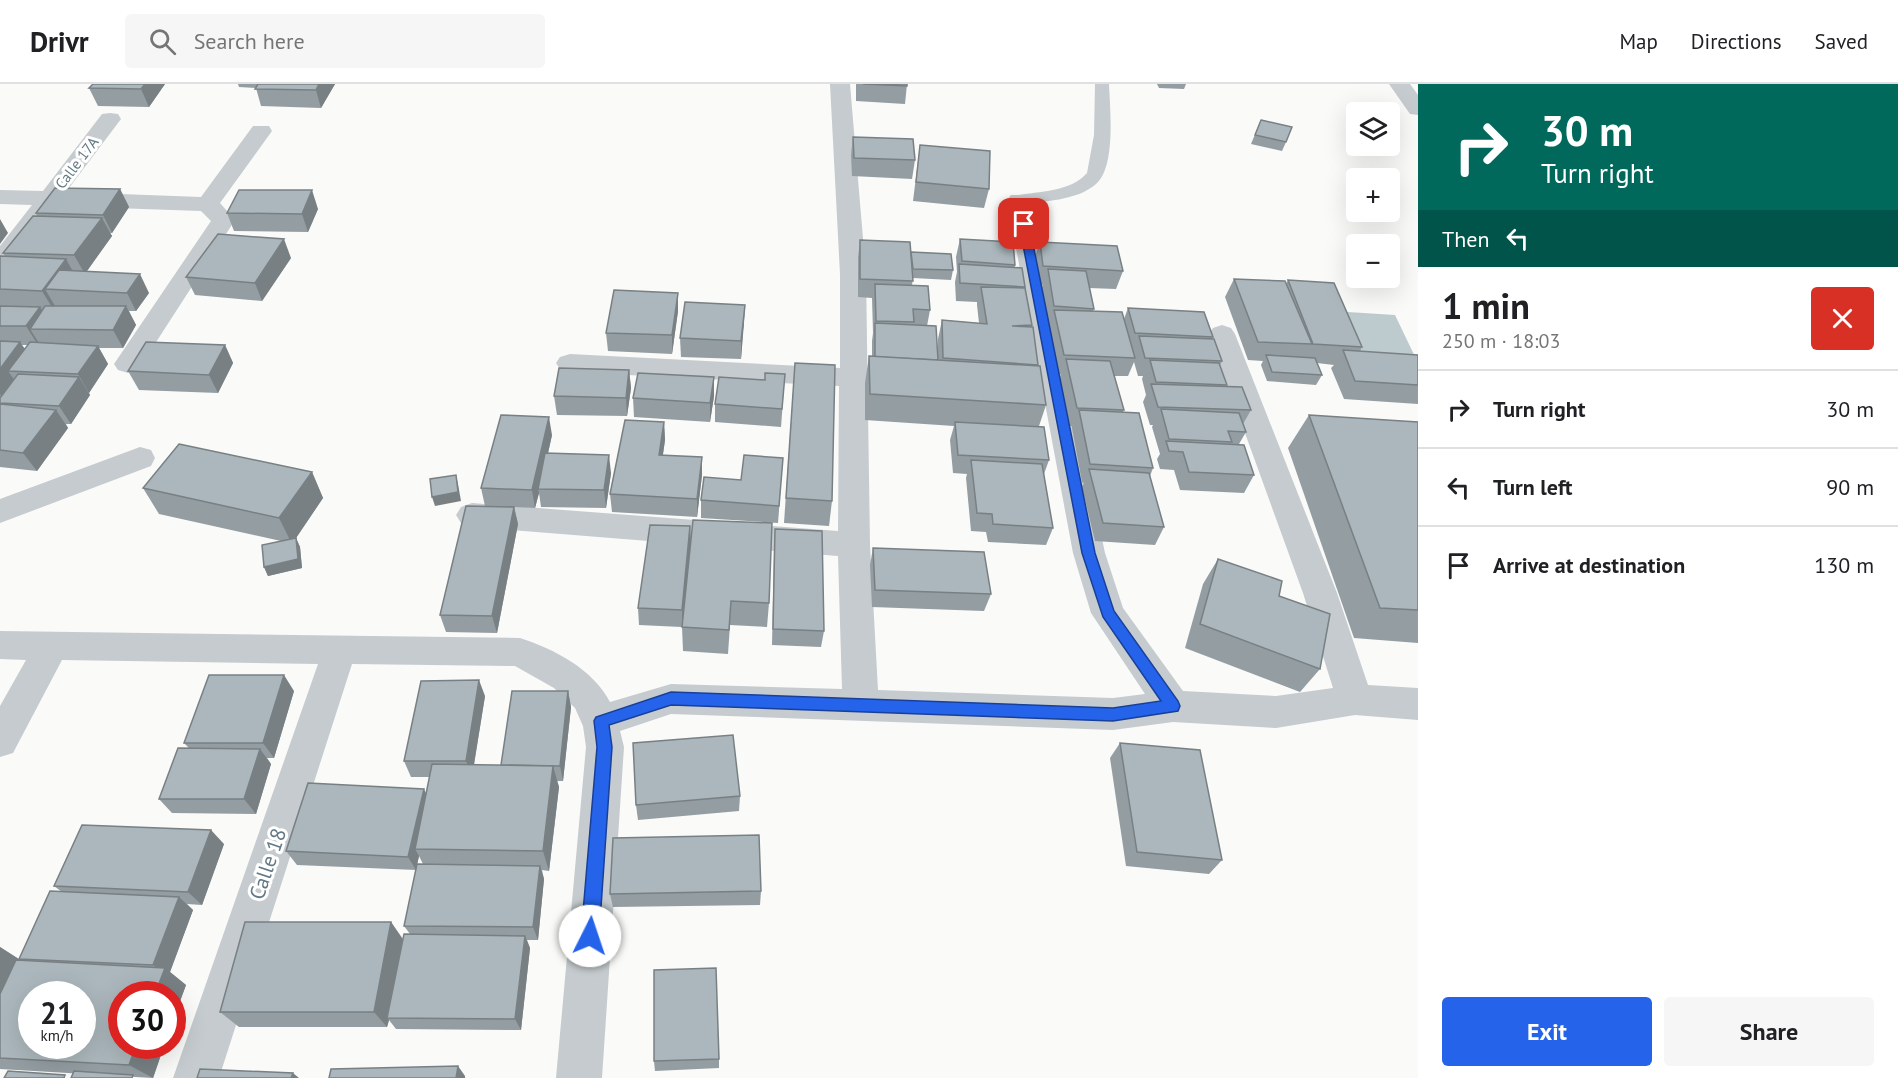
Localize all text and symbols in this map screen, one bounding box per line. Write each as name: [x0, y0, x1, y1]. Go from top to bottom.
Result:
search box: [125, 14, 545, 68]
text: Drivr: [30, 23, 89, 60]
icon: search: [146, 25, 179, 58]
text: Search here: [194, 27, 305, 55]
text: Map: [1619, 28, 1658, 55]
text: Directions: [1691, 28, 1782, 55]
text: Saved: [1815, 28, 1868, 55]
map controls: [1346, 102, 1400, 288]
button: layers: [1346, 102, 1400, 156]
text: 30 m: [1541, 103, 1633, 158]
icon: right: [1442, 108, 1520, 186]
street label: Calle 17A: [51, 133, 102, 193]
text: Turn right: [1541, 156, 1654, 190]
button: +: [1346, 168, 1400, 222]
pin: [998, 198, 1049, 249]
icon: arrive: [1007, 207, 1040, 240]
icon: left: [1501, 222, 1534, 255]
text: Then: [1442, 225, 1489, 253]
button: −: [1346, 234, 1400, 288]
text: 1 min: [1442, 282, 1530, 329]
button: close: [1811, 287, 1874, 350]
text: 250 m · 18:03: [1442, 328, 1560, 354]
icon: right: [1442, 393, 1475, 426]
text: Turn right: [1493, 395, 1585, 423]
text: 30 m: [1826, 395, 1874, 423]
icon: left: [1442, 471, 1475, 504]
text: Turn left: [1493, 473, 1573, 501]
text: 90 m: [1826, 473, 1874, 501]
icon: arrive: [1442, 549, 1475, 582]
text: Arrive at destination: [1493, 551, 1685, 579]
text: 130 m: [1814, 551, 1874, 579]
street label: Calle 18: [243, 825, 292, 903]
position arrow: [558, 904, 622, 968]
speed limit sign: 30: [108, 981, 186, 1059]
text: 21: [40, 993, 74, 1032]
button: Exit: [1442, 997, 1652, 1066]
button: Share: [1664, 997, 1874, 1066]
text: km/h: [41, 1026, 73, 1045]

